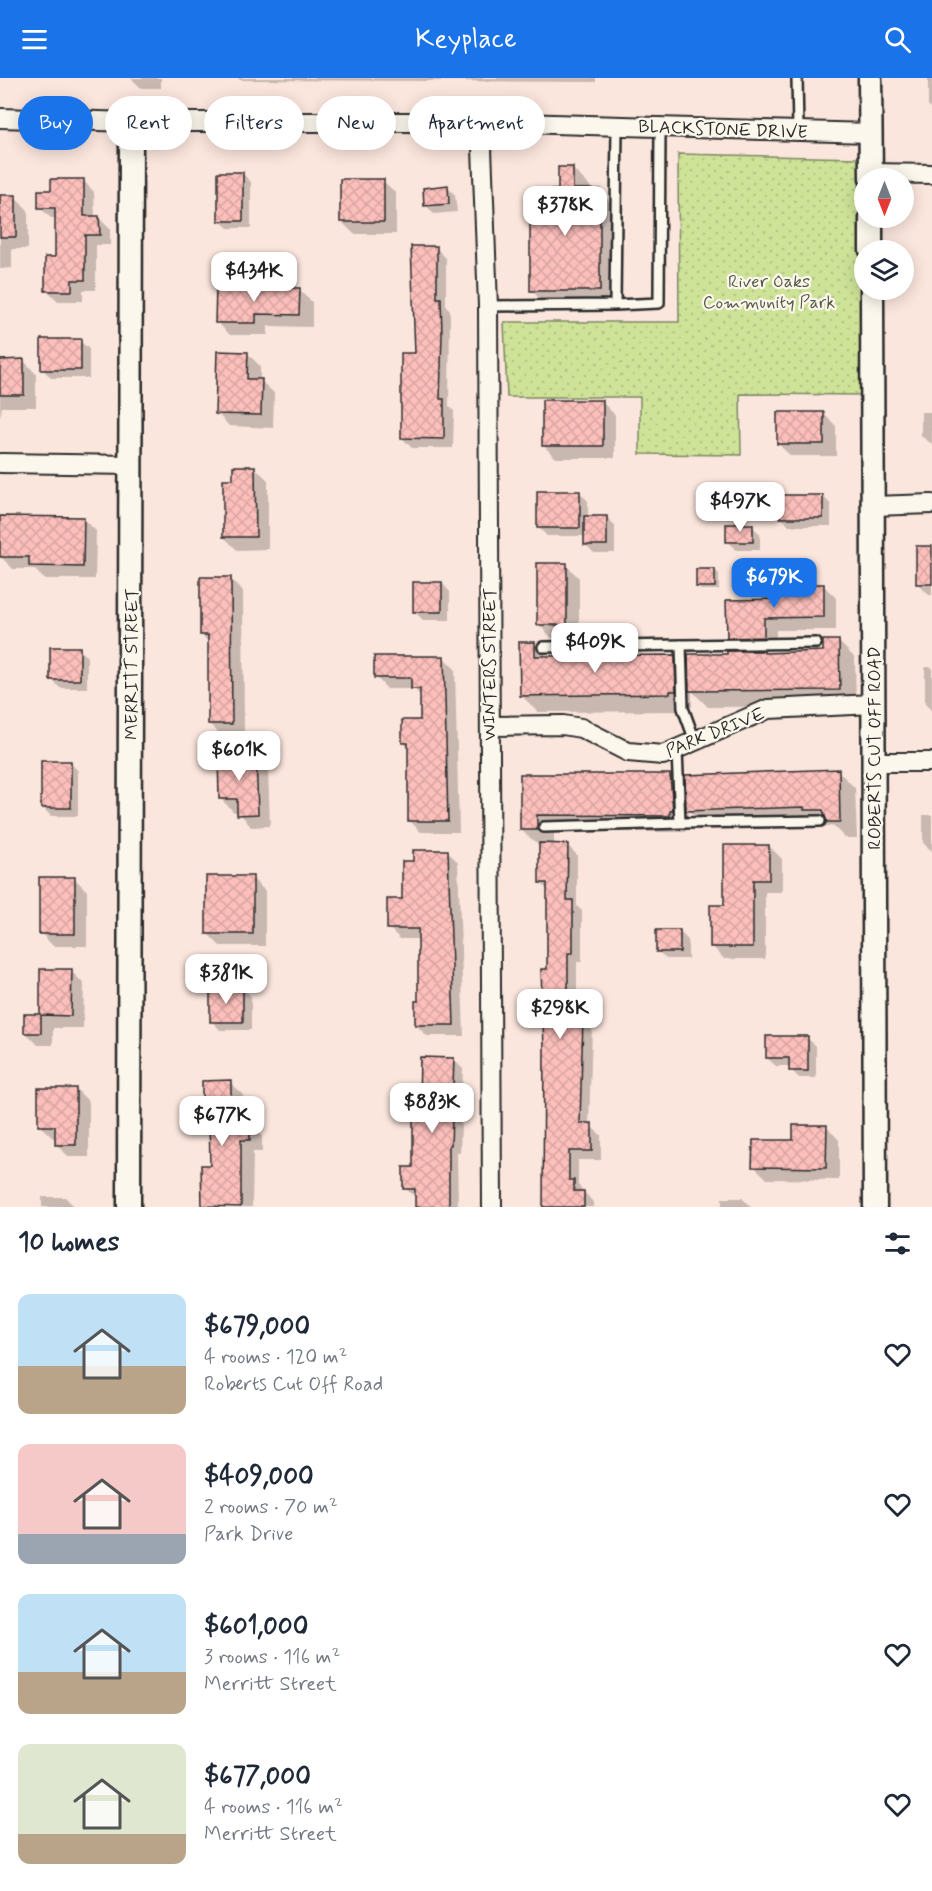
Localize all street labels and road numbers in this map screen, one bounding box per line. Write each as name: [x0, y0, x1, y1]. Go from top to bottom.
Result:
street label: BLACKSTONE DRIVE: [638, 115, 808, 145]
street label: WINTERS STREET: [478, 587, 502, 741]
street label: MERRITT STREET: [120, 588, 144, 740]
street label: ROBERTS CUT OFF ROAD: [863, 646, 887, 850]
street label: PARK DRIVE: [662, 702, 769, 764]

